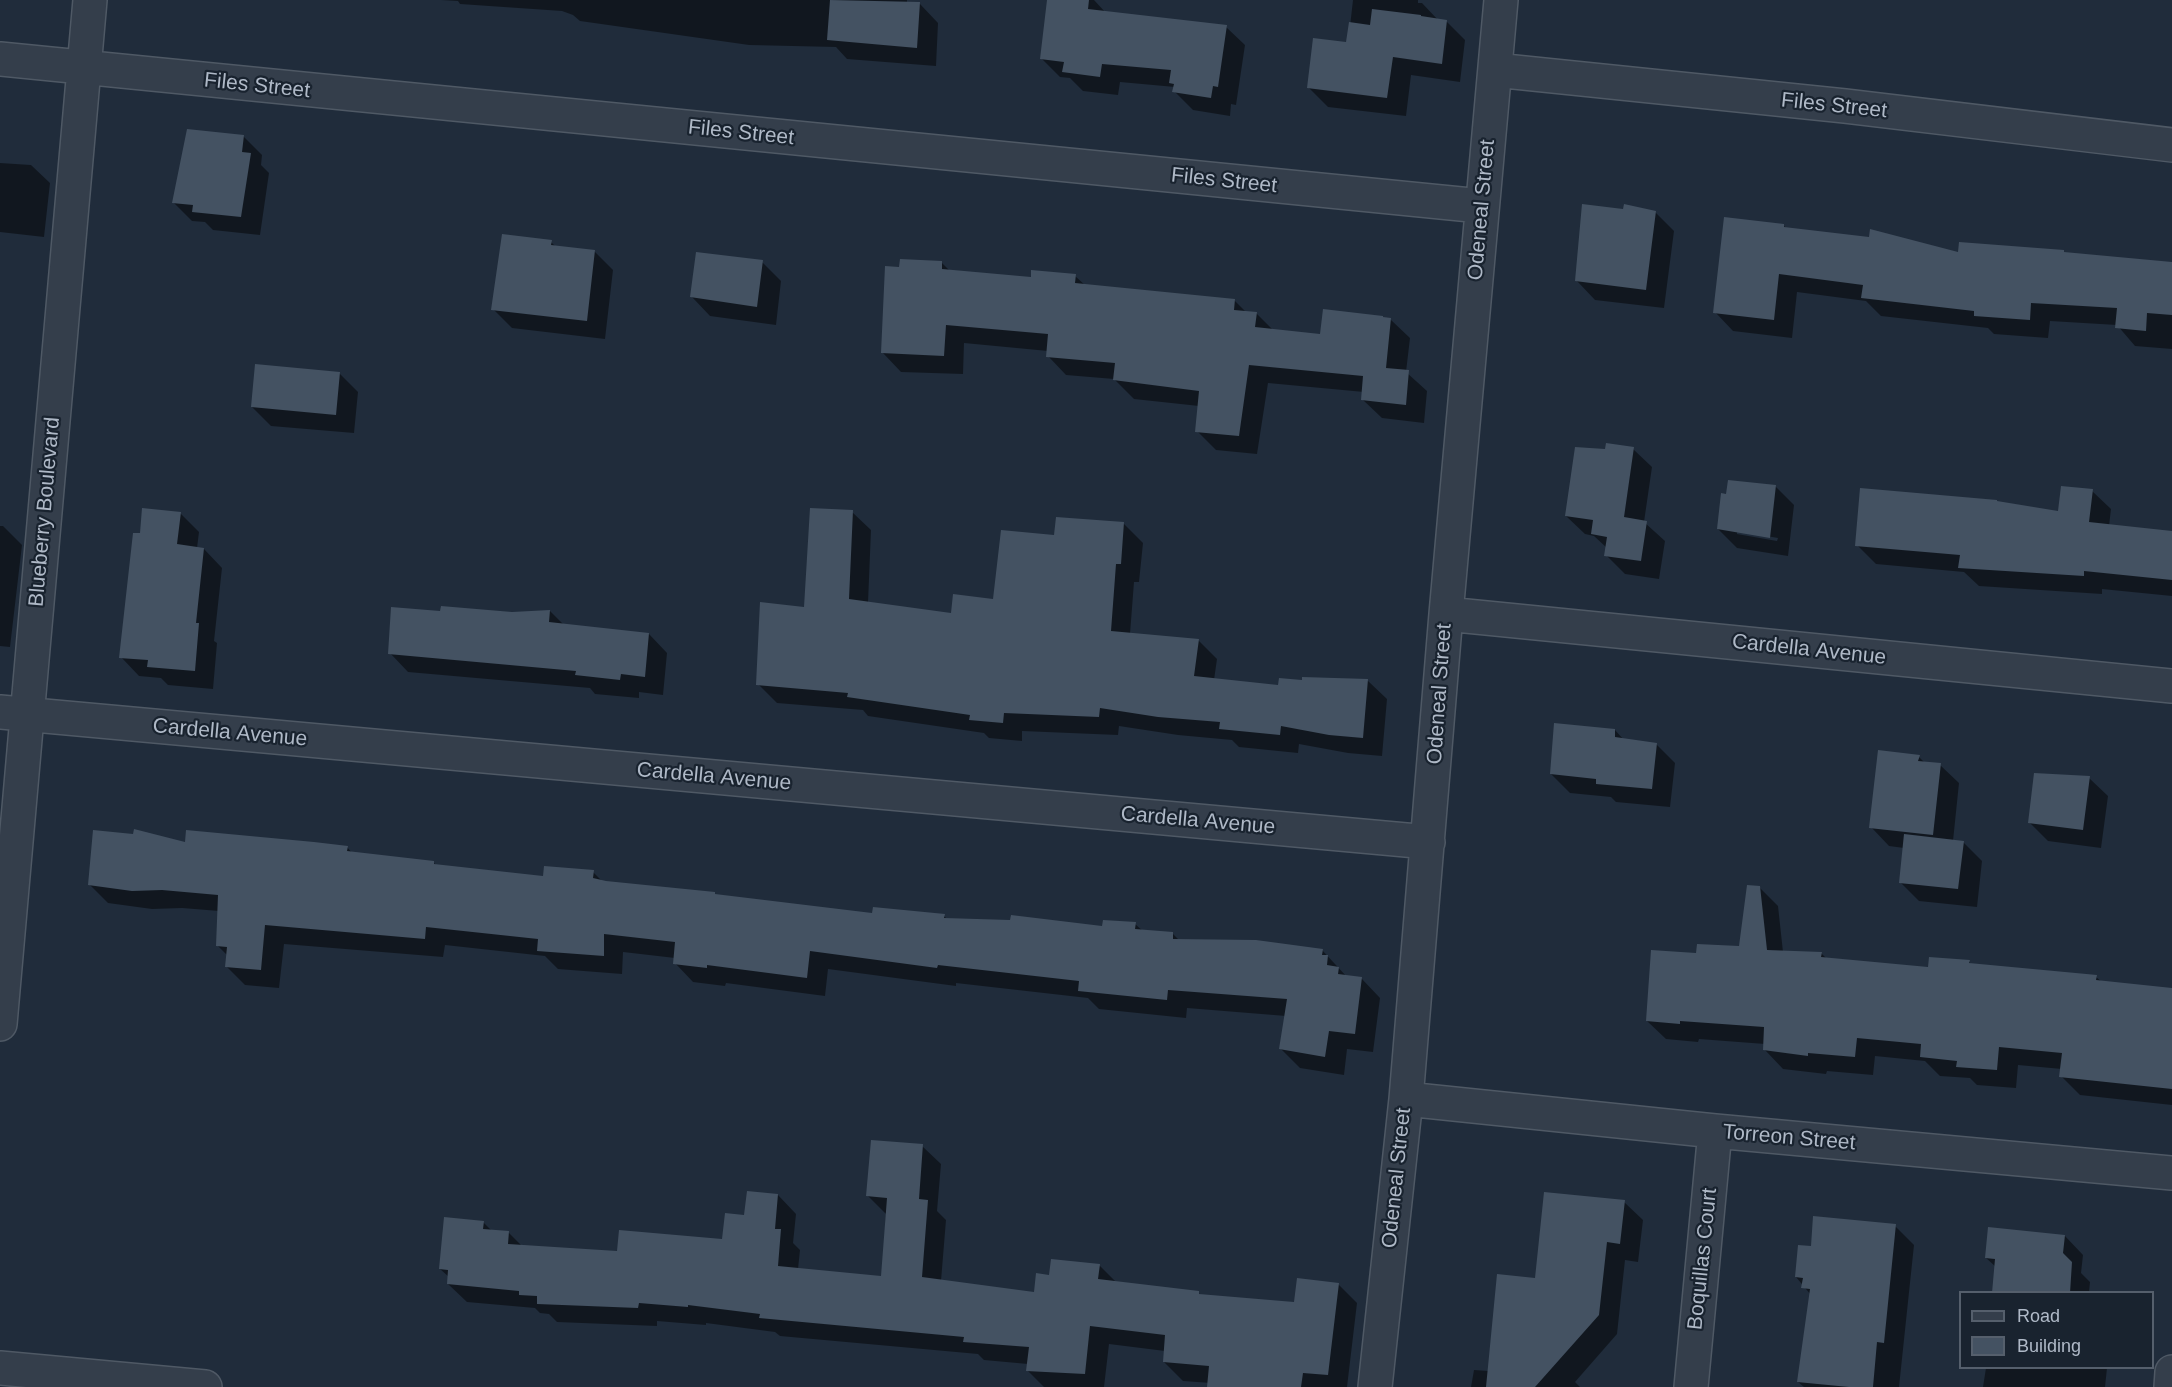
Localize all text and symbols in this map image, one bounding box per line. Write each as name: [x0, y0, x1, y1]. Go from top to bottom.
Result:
street label: Files Street: [203, 68, 311, 104]
street label: Files Street: [1780, 88, 1888, 124]
street label: Files Street: [687, 115, 795, 151]
street label: Odeneal Street: [1463, 139, 1501, 281]
street label: Files Street: [1170, 163, 1278, 199]
street label: Blueberry Boulevard: [24, 416, 66, 608]
street label: Odeneal Street: [1423, 623, 1457, 765]
street label: Cardella Avenue: [1731, 629, 1887, 671]
street label: Cardella Avenue: [152, 714, 308, 752]
street label: Cardella Avenue: [636, 758, 792, 796]
street label: Cardella Avenue: [1120, 802, 1276, 840]
street label: Odeneal Street: [1377, 1106, 1417, 1250]
street label: Torreon Street: [1722, 1120, 1856, 1156]
street label: Boquillas Court: [1683, 1187, 1723, 1331]
legend: [1959, 1291, 2154, 1369]
text: Road: [2017, 1306, 2060, 1326]
text: Building: [2017, 1336, 2081, 1356]

